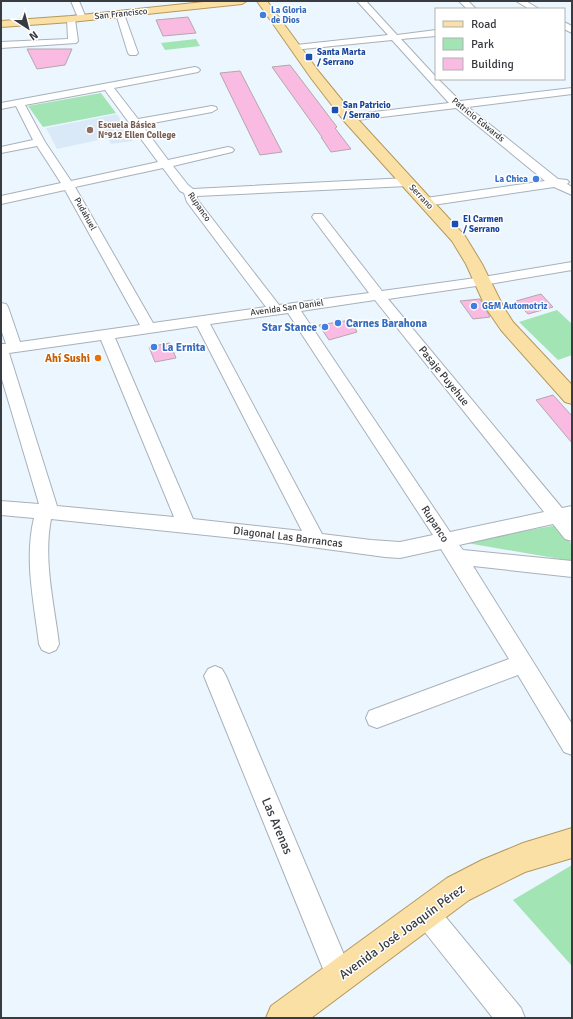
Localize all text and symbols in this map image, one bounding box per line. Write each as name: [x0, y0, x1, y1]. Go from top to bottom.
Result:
place label: La Gloria de Dios: [271, 5, 307, 26]
street label: San Francisco: [94, 6, 148, 22]
north arrow: [8, 8, 48, 48]
legend: [435, 8, 565, 80]
marker: La Gloria de Dios: [258, 10, 268, 20]
text: Road: [471, 17, 497, 32]
text: N: [27, 28, 41, 43]
text: Park: [471, 37, 494, 52]
place label: Santa Marta / Serrano: [317, 47, 366, 68]
marker: Santa Marta / Serrano: [304, 52, 314, 62]
text: Building: [471, 57, 514, 72]
street label: Patricio Edwards: [449, 95, 507, 145]
place label: San Patricio / Serrano: [343, 100, 391, 121]
marker: San Patricio / Serrano: [330, 105, 340, 115]
place label: Escuela Básica N°912 Ellen College: [98, 120, 176, 141]
marker: Escuela Básica N°912 Ellen College: [85, 125, 95, 135]
place label: La Chica: [495, 174, 528, 185]
marker: La Chica: [531, 174, 541, 184]
street label: Serrano: [407, 182, 436, 212]
street label: Rupanco: [185, 190, 213, 224]
street label: Pudahuel: [71, 196, 99, 233]
place label: El Carmen / Serrano: [463, 214, 503, 235]
marker: El Carmen / Serrano: [450, 219, 460, 229]
street label: Avenida San Daniel: [250, 297, 325, 319]
marker: G&M Automotriz: [469, 301, 479, 311]
place label: G&M Automotriz: [482, 301, 548, 312]
place label: Carnes Barahona: [346, 317, 428, 330]
marker: Carnes Barahona: [333, 318, 343, 328]
place label: Star Stance: [262, 321, 318, 334]
marker: Star Stance: [320, 322, 330, 332]
place label: La Ernita: [162, 341, 206, 354]
marker: La Ernita: [149, 342, 159, 352]
street label: Pasaje Puyehue: [416, 344, 472, 408]
place label: Ahí Sushi: [45, 352, 90, 365]
marker: Ahí Sushi: [93, 353, 103, 363]
street label: Rupanco: [418, 503, 452, 545]
street label: Diagonal Las Barrancas: [232, 524, 344, 550]
street label: Las Arenas: [258, 795, 296, 857]
street label: Avenida José Joaquín Pérez: [336, 881, 468, 983]

